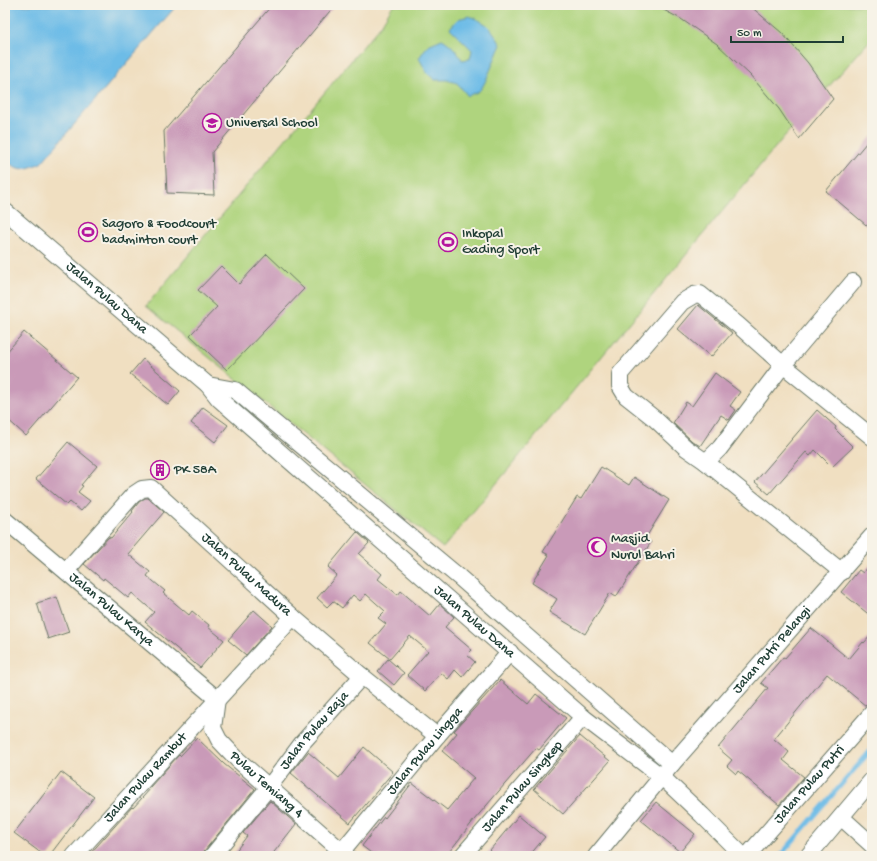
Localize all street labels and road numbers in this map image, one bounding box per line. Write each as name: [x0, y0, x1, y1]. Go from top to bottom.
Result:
street label: Jalan Pulau Dana: [62, 258, 152, 339]
street label: Jalan Pulau Madura: [198, 529, 296, 621]
street label: Jalan Pulau Karya: [65, 569, 158, 651]
street label: Jalan Pulau Dana: [430, 582, 519, 663]
street label: Jalan Putri Pelangi: [729, 603, 815, 697]
street label: Jalan Pulau Raja: [276, 687, 354, 773]
street label: Jalan Pulau Lingga: [383, 703, 468, 798]
street label: Jalan Pulau Rambut: [100, 728, 192, 826]
street label: Jalan Pulau Singkep: [478, 737, 567, 836]
street label: Jalan Pulau Putri: [770, 742, 849, 827]
street label: Pulau Temiang 4: [225, 747, 307, 822]

